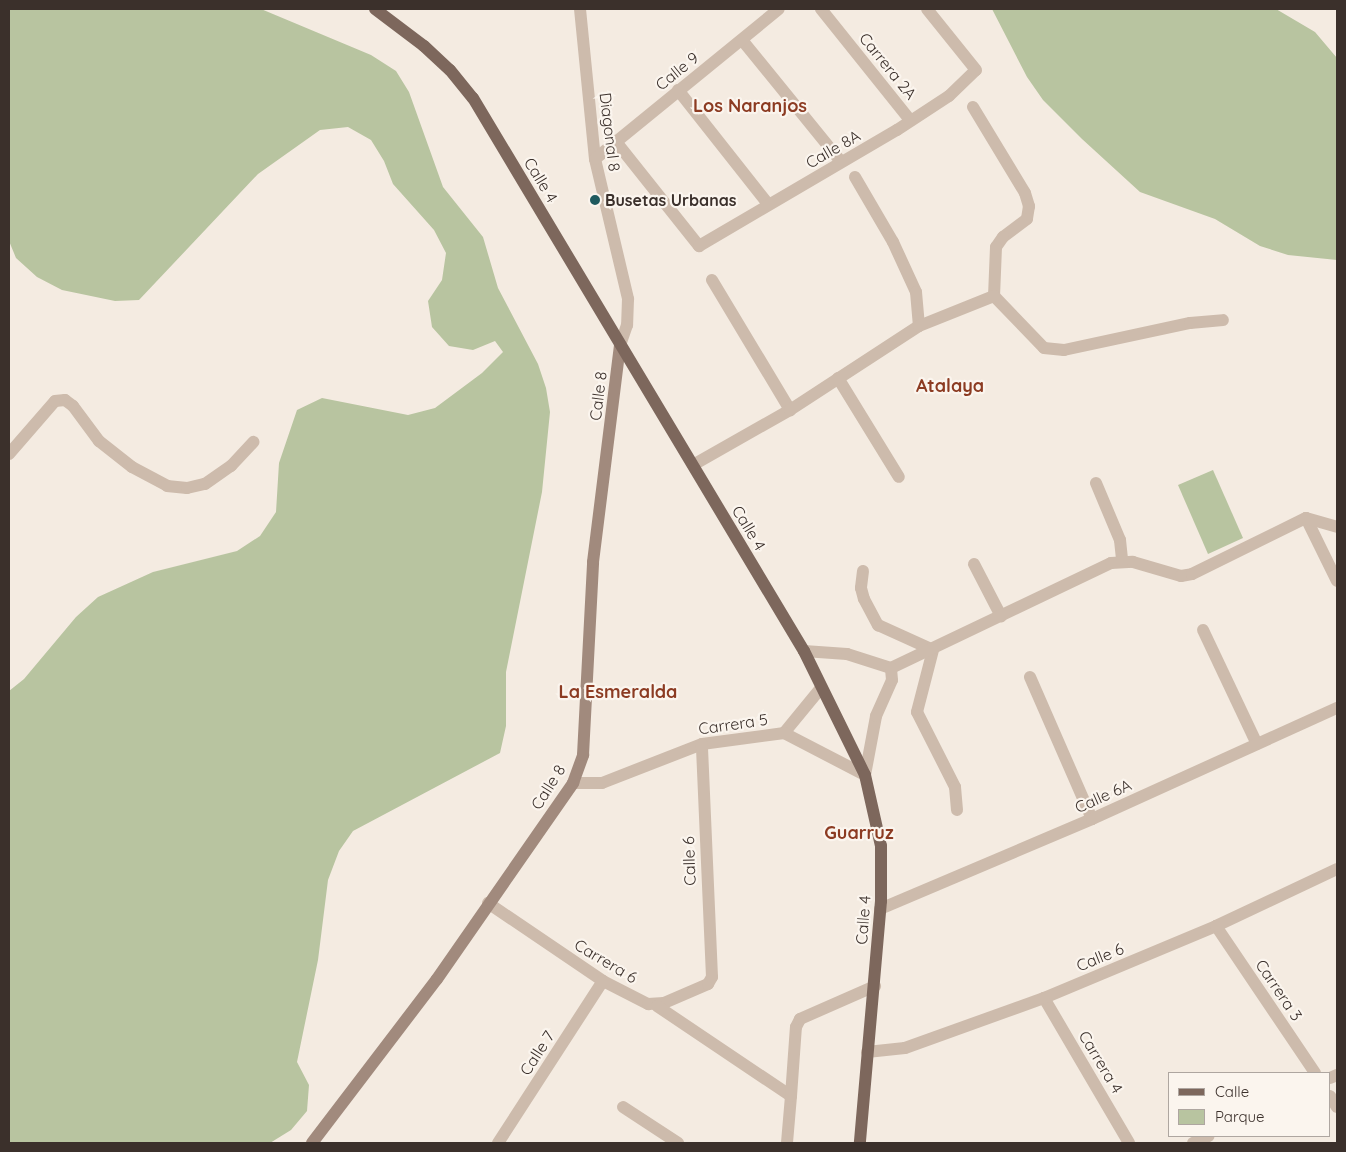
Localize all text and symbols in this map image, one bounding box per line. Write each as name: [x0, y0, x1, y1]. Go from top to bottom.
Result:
street label: Carrera 2A: [855, 29, 921, 103]
street label: Calle 9: [652, 48, 702, 94]
street label: Diagonal 8: [596, 91, 624, 173]
district label: Los Naranjos: [693, 95, 807, 117]
street label: Calle 8A: [802, 126, 864, 172]
street label: Calle 4: [520, 154, 562, 206]
place label: Busetas Urbanas: [605, 190, 736, 210]
marker: Busetas Urbanas: [589, 194, 601, 206]
street label: Calle 8: [585, 370, 611, 422]
district label: Atalaya: [916, 375, 984, 397]
street label: Calle 4: [728, 502, 770, 554]
district label: La Esmeralda: [559, 681, 677, 703]
street label: Carrera 5: [697, 710, 769, 738]
street label: Calle 8: [527, 761, 569, 813]
street label: Calle 6A: [1072, 775, 1134, 817]
district label: Guarruz: [824, 822, 894, 844]
street label: Calle 6: [679, 836, 699, 886]
street label: Calle 4: [852, 895, 874, 945]
street label: Carrera 6: [571, 935, 641, 987]
street label: Calle 6: [1074, 939, 1126, 975]
street label: Carrera 3: [1252, 956, 1306, 1024]
street label: Calle 7: [516, 1027, 558, 1079]
street label: Carrera 4: [1075, 1027, 1127, 1097]
legend: [1168, 1072, 1331, 1137]
text: Calle: [1215, 1082, 1249, 1101]
text: Parque: [1215, 1107, 1265, 1126]

